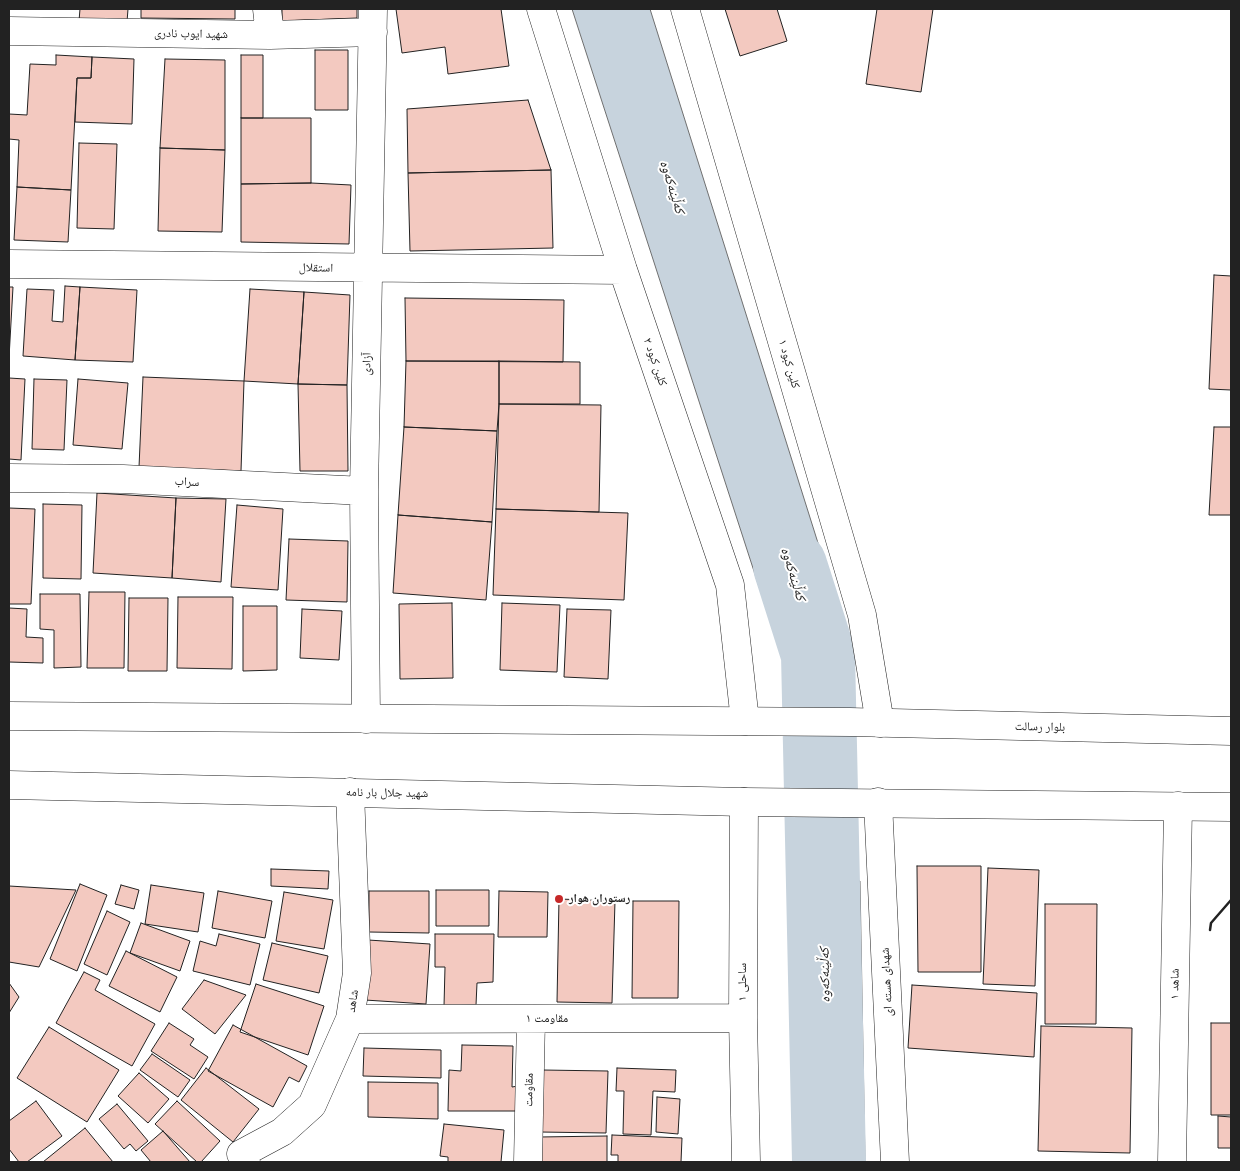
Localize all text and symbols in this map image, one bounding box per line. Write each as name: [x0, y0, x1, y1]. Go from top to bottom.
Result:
street label: شهید ایوب نادری: [154, 26, 228, 42]
water label: کەڵینەکەوە: [656, 158, 688, 216]
street label: استقلال: [299, 261, 333, 275]
street label: کلین کبود ۲: [640, 336, 670, 388]
street label: کلین کبود ۱: [775, 338, 803, 390]
street label: آزادی: [360, 353, 374, 375]
street label: سراب: [174, 474, 200, 490]
water label: کەڵینەکەوە: [777, 545, 809, 603]
street label: بلوار رسالت: [1015, 719, 1065, 735]
street label: شهید جلال بار نامه: [346, 785, 428, 801]
place label: رستوران هوار: [569, 892, 630, 906]
marker: رستوران هوار: [553, 893, 565, 905]
water label: کەڵینەکەوە: [816, 947, 834, 1003]
street label: شهدای هسته ای: [878, 947, 896, 1017]
street label: ساحلی ۱: [736, 963, 750, 1001]
street label: شاهد ۱: [1168, 968, 1182, 1000]
street label: شاهد: [344, 989, 362, 1013]
street label: مقاومت ۱: [526, 1012, 568, 1026]
street label: مقاومت: [522, 1073, 536, 1107]

